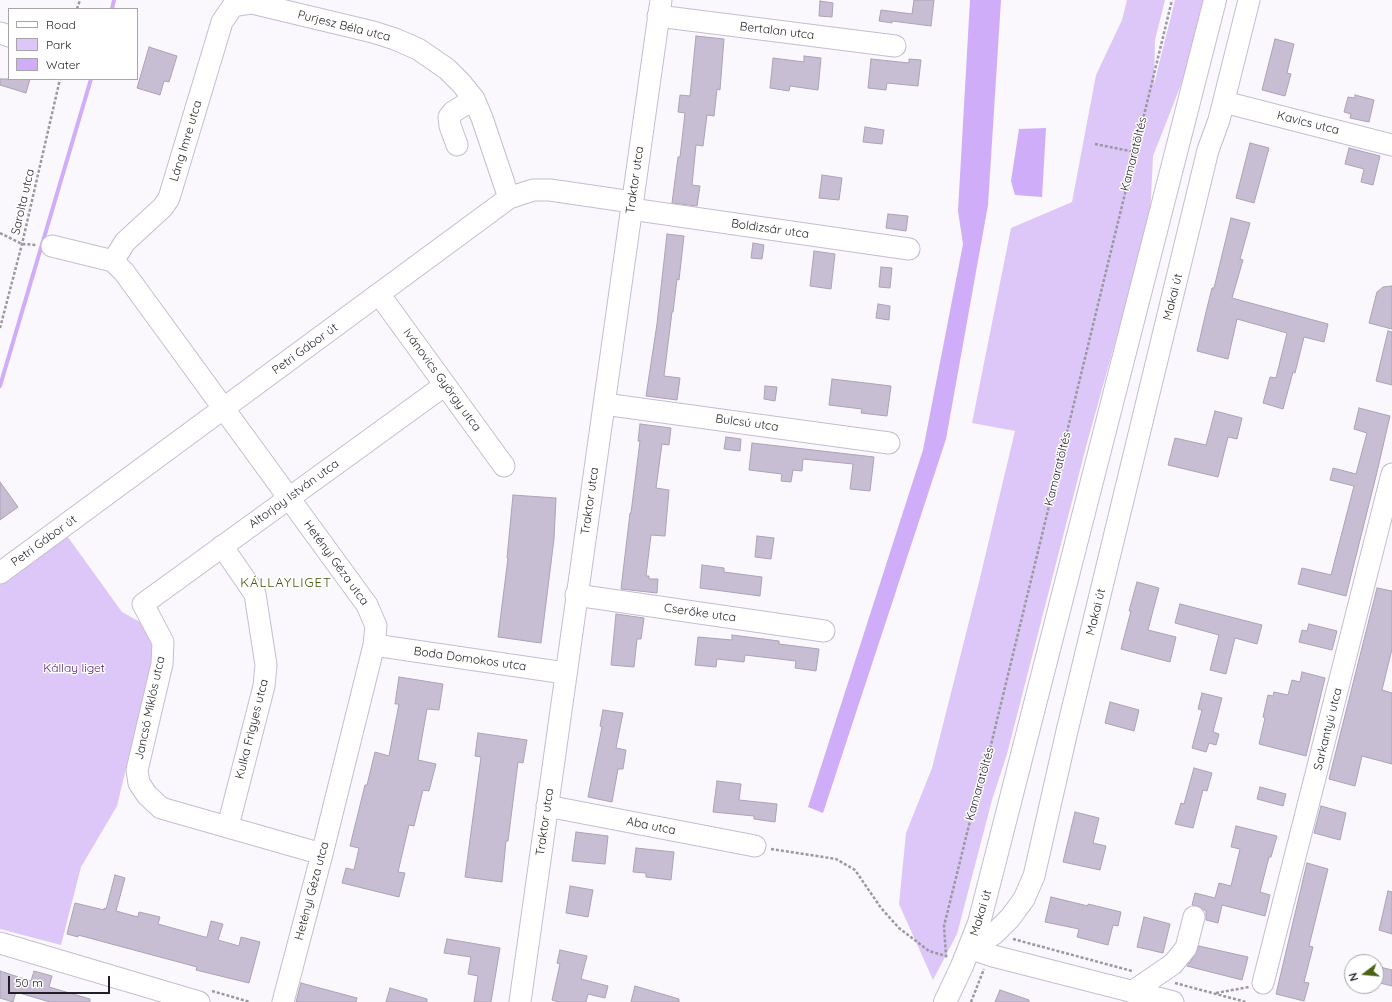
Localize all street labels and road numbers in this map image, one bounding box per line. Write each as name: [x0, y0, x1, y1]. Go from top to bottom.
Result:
street label: Purjesz Béla utca: [296, 7, 392, 45]
street label: Bertalan utca: [739, 19, 815, 43]
street label: Láng Imre utca: [167, 99, 205, 183]
street label: Kavics utca: [1275, 108, 1341, 138]
street label: Kamaratöltés: [1118, 115, 1150, 193]
street label: Traktor utca: [623, 145, 647, 215]
street label: Sarolta utca: [8, 168, 38, 236]
street label: Boldizsár utca: [730, 216, 810, 242]
street label: Makai út: [1160, 272, 1186, 322]
street label: Petri Gábor út: [269, 320, 341, 378]
street label: Ivánovics György utca: [400, 326, 484, 434]
street label: Bulcsú utca: [715, 411, 779, 435]
street label: Kamaratöltés: [1042, 430, 1074, 508]
street label: Altorjay István utca: [246, 457, 342, 531]
street label: Traktor utca: [578, 466, 602, 536]
street label: Petri Gábor út: [8, 512, 80, 570]
street label: Hetényi Géza utca: [300, 518, 372, 608]
street label: Makai út: [1083, 587, 1109, 637]
street label: Cserőke utca: [663, 601, 737, 625]
street label: Boda Domokos utca: [413, 644, 527, 674]
street label: Jancsó Miklós utca: [132, 655, 168, 761]
street label: Kulka Frigyes utca: [233, 677, 271, 781]
street label: Sarkantyú utca: [1311, 686, 1345, 772]
street label: Kamaratöltés: [963, 746, 997, 822]
street label: Traktor utca: [533, 787, 557, 857]
street label: Aba utca: [625, 814, 677, 838]
street label: Hetényi Géza utca: [292, 840, 332, 942]
street label: Makai út: [967, 888, 995, 938]

